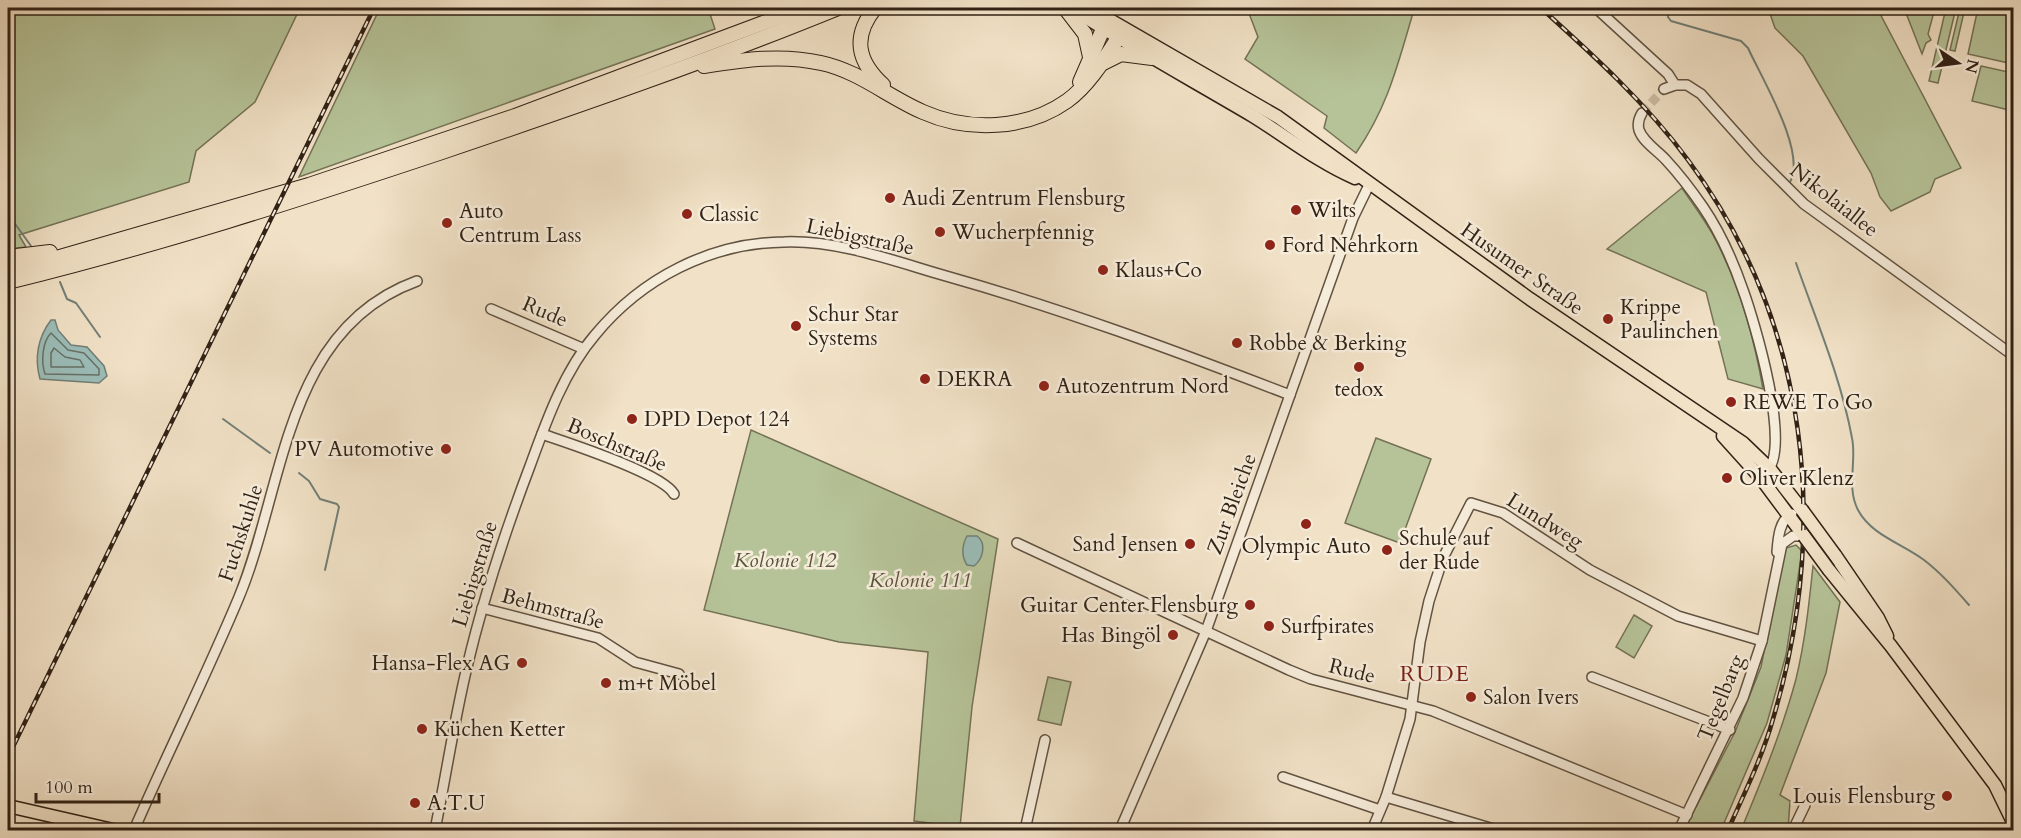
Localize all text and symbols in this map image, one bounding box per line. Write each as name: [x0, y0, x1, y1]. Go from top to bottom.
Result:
north arrow: [1928, 33, 1988, 93]
text: N: [1959, 57, 1984, 75]
street label: Nikolaiallee: [1783, 156, 1885, 244]
place label: Audi Zentrum Flensburg: [902, 184, 1125, 213]
marker: Audi Zentrum Flensburg: [883, 191, 897, 205]
place label: Wilts: [1307, 196, 1356, 225]
place label: Auto Centrum Lass: [459, 197, 582, 250]
place label: Classic: [699, 200, 759, 229]
marker: Wilts: [1289, 203, 1303, 217]
marker: Classic: [680, 207, 694, 221]
street label: Liebigstraße: [803, 211, 917, 263]
marker: Auto Centrum Lass: [440, 216, 454, 230]
street label: Husumer Straße: [1455, 216, 1589, 322]
place label: Wucherpfennig: [951, 218, 1094, 247]
marker: Wucherpfennig: [933, 225, 947, 239]
place label: Ford Nehrkorn: [1282, 231, 1419, 260]
marker: Ford Nehrkorn: [1263, 238, 1277, 252]
place label: Klaus+Co: [1115, 256, 1202, 285]
marker: Klaus+Co: [1096, 263, 1110, 277]
street label: Rude: [518, 290, 572, 334]
place label: Krippe Paulinchen: [1620, 293, 1719, 346]
place label: Schur Star Systems: [808, 300, 899, 353]
marker: Krippe Paulinchen: [1601, 312, 1615, 326]
marker: Schur Star Systems: [789, 319, 803, 333]
place label: Robbe & Berking: [1249, 329, 1406, 358]
marker: Robbe & Berking: [1230, 336, 1244, 350]
marker: tedox: [1352, 360, 1366, 374]
place label: DEKRA: [937, 365, 1012, 394]
marker: DEKRA: [918, 372, 932, 386]
place label: Autozentrum Nord: [1056, 372, 1229, 401]
place label: tedox: [1334, 375, 1384, 404]
marker: Autozentrum Nord: [1037, 379, 1051, 393]
place label: REWE To Go: [1743, 388, 1873, 417]
marker: REWE To Go: [1724, 395, 1738, 409]
place label: DPD Depot 124: [644, 405, 790, 434]
street label: Boschstraße: [562, 411, 672, 479]
marker: DPD Depot 124: [625, 412, 639, 426]
place label: PV Automotive: [294, 435, 434, 464]
marker: PV Automotive: [439, 442, 453, 456]
street label: Zur Bleiche: [1200, 449, 1264, 559]
place label: Oliver Klenz: [1739, 464, 1854, 493]
marker: Oliver Klenz: [1720, 471, 1734, 485]
street label: Fuchskuhle: [212, 481, 270, 585]
street label: Lundweg: [1501, 486, 1589, 556]
street label: Liebigstraße: [445, 517, 505, 631]
marker: Olympic Auto: [1299, 517, 1313, 531]
place label: Schule auf der Rude: [1399, 524, 1493, 577]
place label: Sand Jensen: [1073, 530, 1178, 559]
place label: Olympic Auto: [1241, 532, 1371, 561]
marker: Sand Jensen: [1183, 537, 1197, 551]
marker: Schule auf der Rude: [1380, 543, 1394, 557]
park label: Kolonie 112: [734, 546, 836, 575]
park label: Kolonie 111: [869, 566, 971, 595]
street label: Behmstraße: [498, 581, 608, 637]
place label: Guitar Center Flensburg: [1020, 591, 1238, 620]
marker: Guitar Center Flensburg: [1243, 598, 1257, 612]
place label: Surfpirates: [1281, 612, 1374, 641]
marker: Surfpirates: [1262, 619, 1276, 633]
place label: Has Bingöl: [1061, 621, 1161, 650]
marker: Has Bingöl: [1166, 628, 1180, 642]
place label: Hansa-Flex AG: [372, 649, 510, 678]
street label: Tegelbarg: [1690, 650, 1752, 746]
street label: Rude: [1326, 651, 1378, 691]
marker: Hansa-Flex AG: [515, 656, 529, 670]
district label: RUDE: [1400, 659, 1470, 689]
place label: m+t Möbel: [618, 669, 716, 698]
marker: m+t Möbel: [599, 676, 613, 690]
place label: Salon Ivers: [1483, 683, 1579, 712]
marker: Salon Ivers: [1464, 690, 1478, 704]
place label: Küchen Ketter: [434, 715, 565, 744]
marker: Küchen Ketter: [415, 722, 429, 736]
scale bar: [36, 766, 159, 804]
text: 100 m: [45, 775, 93, 800]
place label: Louis Flensburg: [1793, 782, 1935, 811]
place label: A.T.U: [427, 789, 485, 818]
marker: Louis Flensburg: [1940, 789, 1954, 803]
marker: A.T.U: [408, 796, 422, 810]

